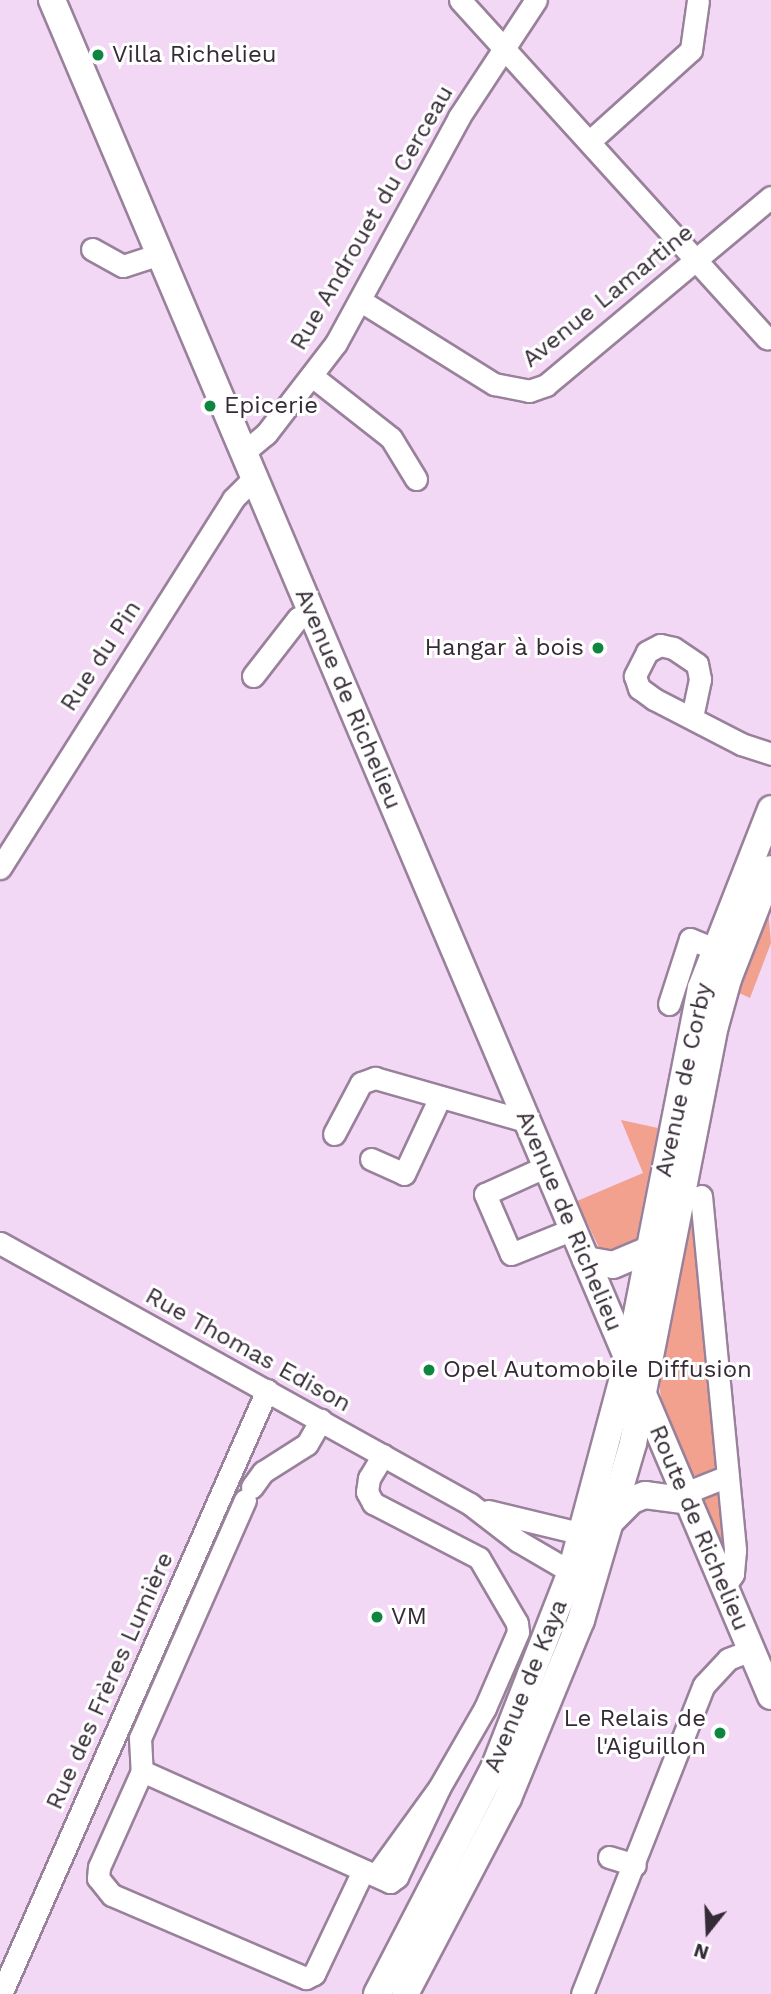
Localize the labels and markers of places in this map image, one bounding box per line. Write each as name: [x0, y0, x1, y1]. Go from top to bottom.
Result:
place label: Villa Richelieu: [112, 41, 277, 69]
marker: Villa Richelieu: [90, 47, 106, 63]
place label: Epicerie: [224, 392, 318, 420]
marker: Epicerie: [202, 398, 218, 414]
place label: Hangar à bois: [424, 634, 584, 662]
marker: Hangar à bois: [590, 640, 606, 656]
place label: Opel Automobile Diffusion: [443, 1356, 754, 1384]
marker: Opel Automobile Diffusion: [421, 1362, 437, 1378]
place label: VM: [391, 1603, 427, 1631]
marker: VM: [369, 1609, 385, 1625]
place label: Le Relais de l'Aiguillon: [564, 1705, 706, 1761]
marker: Le Relais de l'Aiguillon: [712, 1725, 728, 1741]

